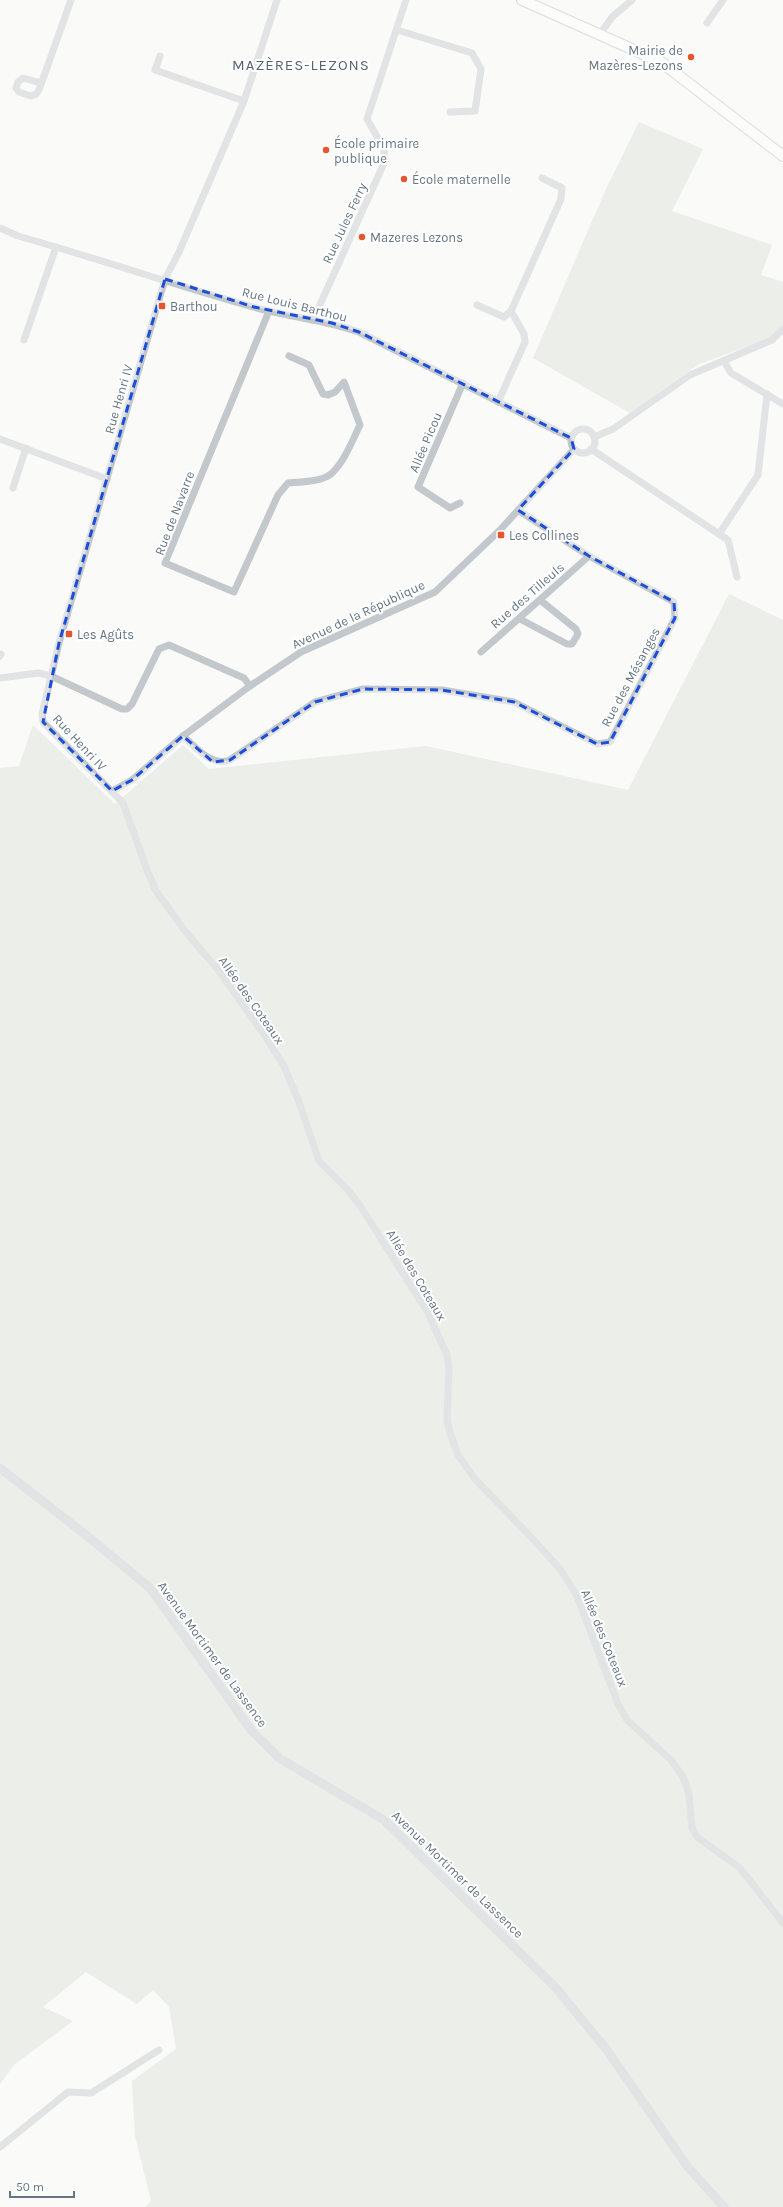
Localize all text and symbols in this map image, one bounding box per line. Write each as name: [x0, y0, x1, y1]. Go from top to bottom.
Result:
place label: Mairie de Mazères-Lezons: [589, 43, 683, 73]
marker: Mairie de Mazères-Lezons: [686, 52, 696, 62]
district label: MAZÈRES-LEZONS: [232, 56, 370, 74]
place label: École primaire publique: [334, 134, 420, 167]
marker: École primaire publique: [321, 145, 331, 155]
place label: École maternelle: [412, 170, 511, 187]
marker: École maternelle: [399, 174, 409, 184]
street label: Rue Jules Ferry: [319, 180, 370, 266]
place label: Mazeres Lezons: [370, 230, 463, 245]
marker: Mazeres Lezons: [357, 232, 367, 242]
street label: Rue Louis Barthou: [241, 284, 349, 325]
place label: Barthou: [170, 299, 218, 314]
marker: Barthou: [157, 301, 167, 311]
street label: Rue Henri IV: [101, 362, 136, 436]
street label: Allée Picou: [406, 410, 445, 475]
street label: Rue de Navarre: [152, 469, 198, 557]
place label: Les Collines: [509, 528, 579, 543]
marker: Les Collines: [496, 530, 506, 540]
street label: Rue des Tilleuls: [487, 559, 567, 631]
street label: Avenue de la République: [289, 577, 428, 653]
street label: Rue des Mésanges: [598, 625, 663, 729]
place label: Les Agûts: [77, 627, 134, 642]
marker: Les Agûts: [64, 629, 74, 639]
street label: Rue Henri IV: [50, 711, 110, 774]
street label: Allée des Coteaux: [216, 953, 288, 1047]
street label: Allée des Coteaux: [383, 1227, 450, 1324]
street label: Avenue Mortimer de Lassence: [155, 1579, 271, 1730]
street label: Allée des Coteaux: [578, 1587, 631, 1689]
street label: Avenue Mortimer de Lassence: [389, 1808, 527, 1941]
scale bar: [10, 2173, 74, 2199]
text: 50 m: [16, 2180, 44, 2194]

